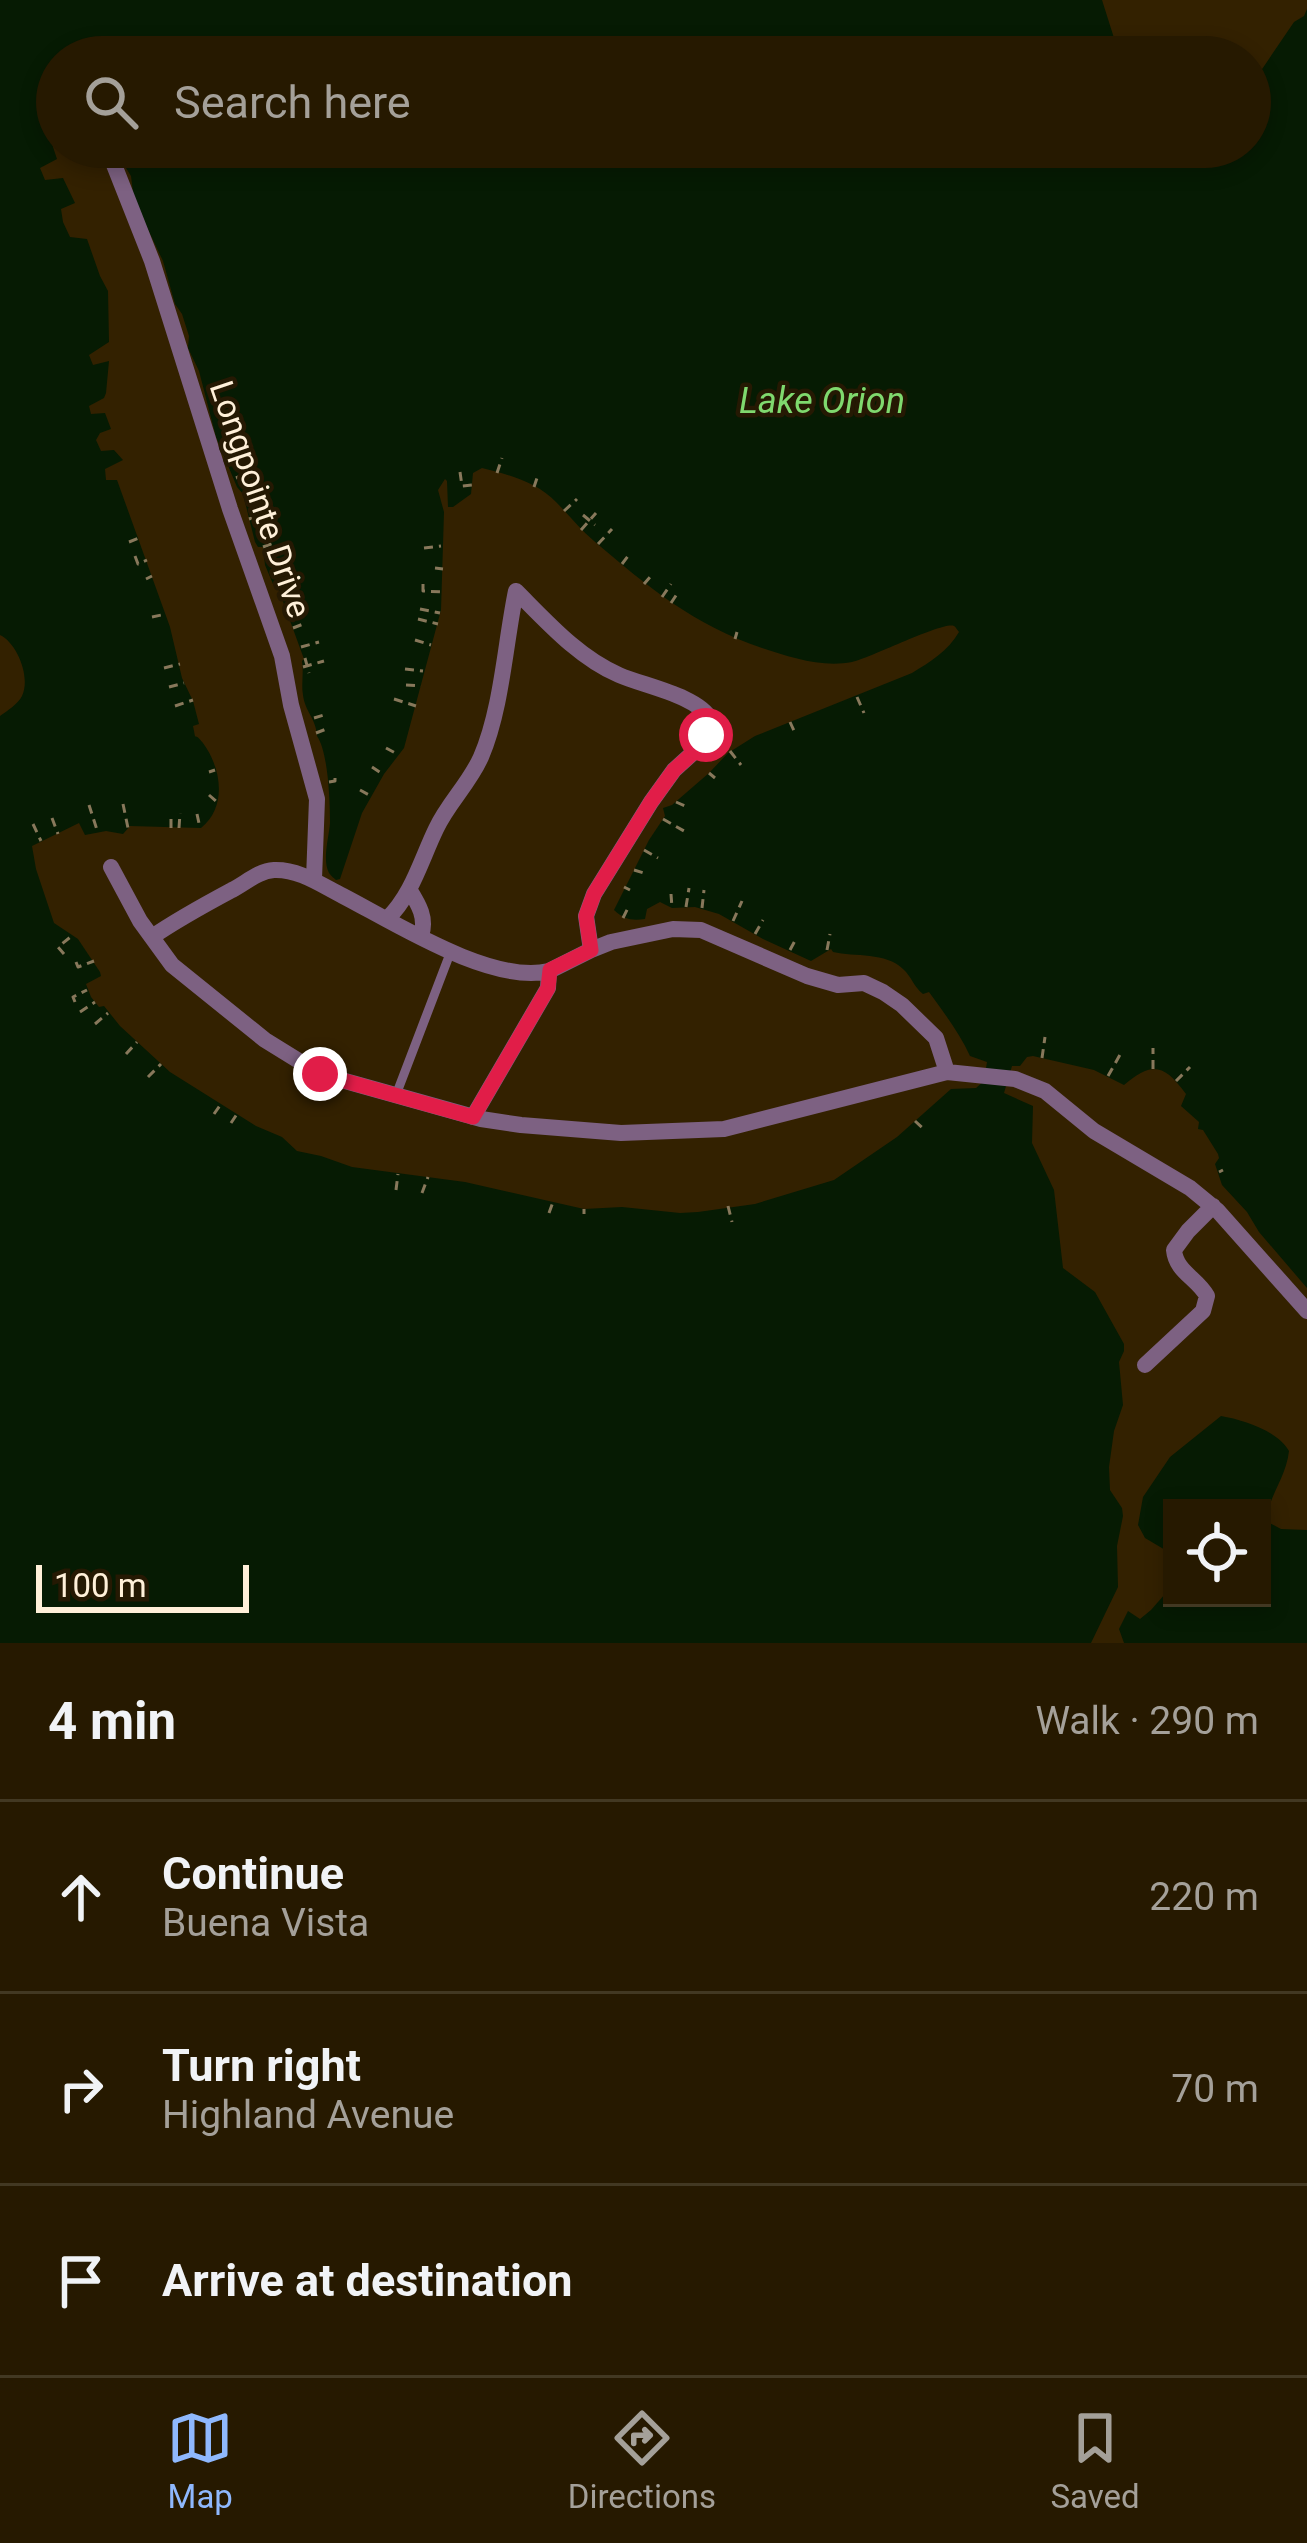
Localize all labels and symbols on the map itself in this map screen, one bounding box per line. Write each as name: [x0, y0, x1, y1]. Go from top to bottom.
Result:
street label: Longpointe Drive: [202, 376, 319, 623]
water label: Lake Orion: [739, 380, 905, 422]
route start: [679, 708, 733, 762]
route end: [293, 1047, 347, 1101]
scale bar: [36, 1559, 249, 1612]

